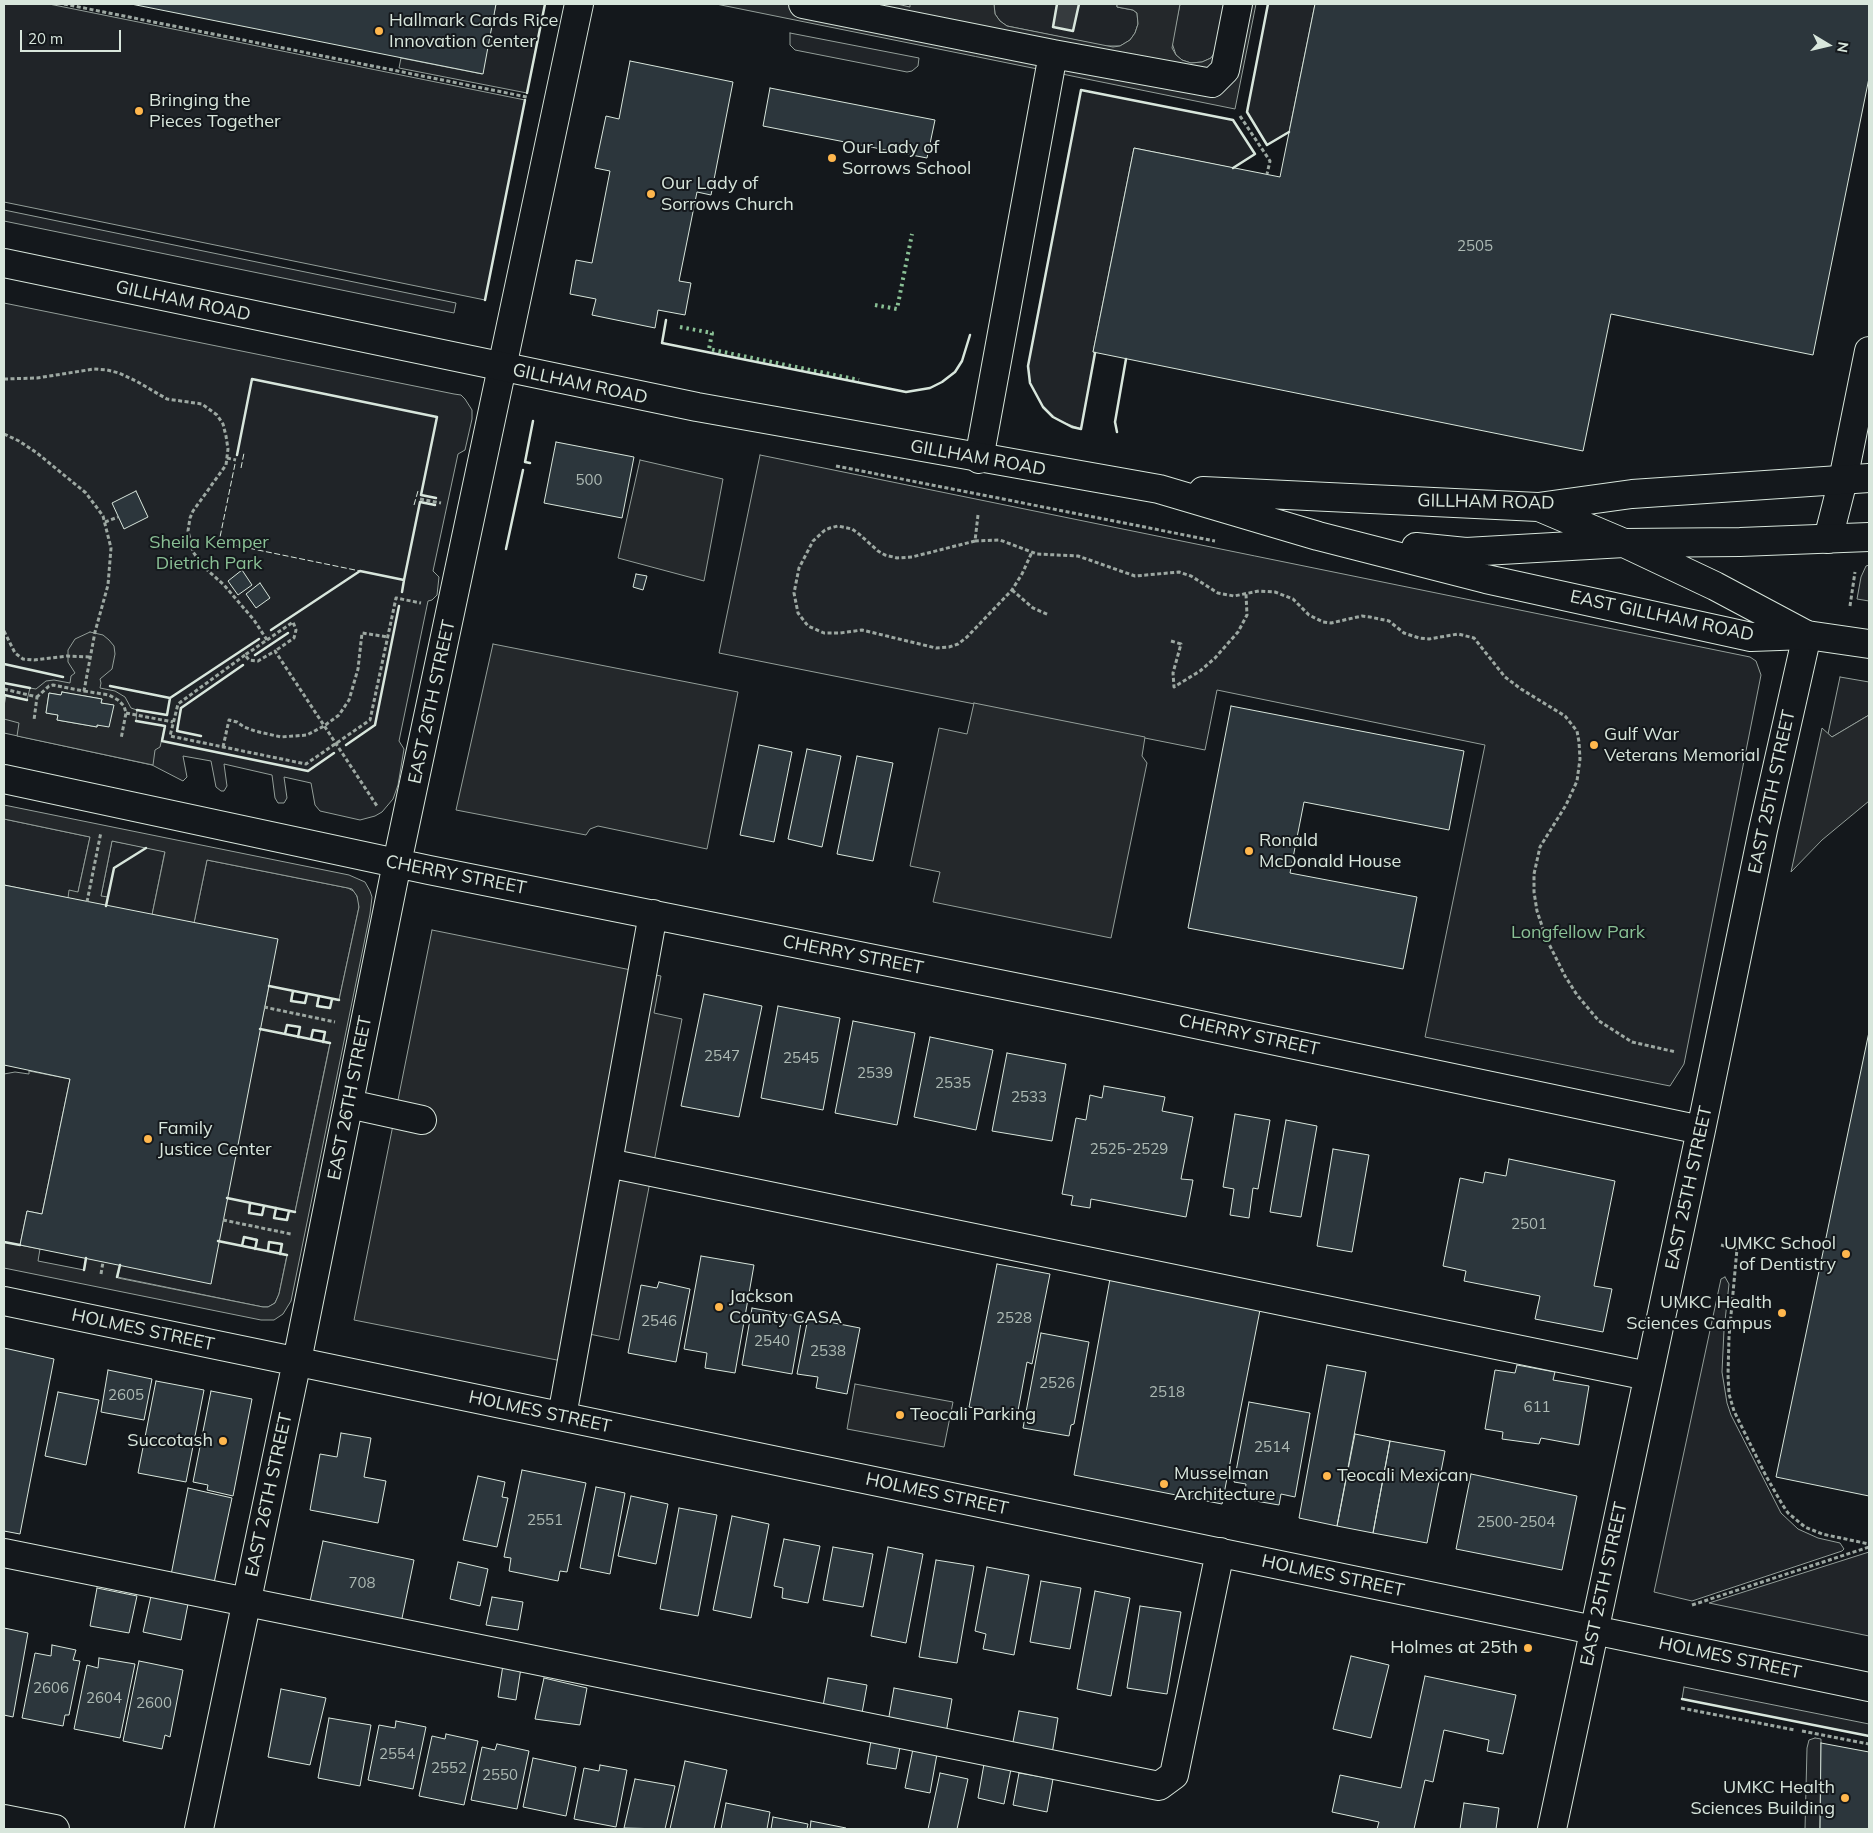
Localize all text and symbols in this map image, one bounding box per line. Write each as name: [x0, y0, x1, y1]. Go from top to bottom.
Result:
place label: Hallmark Cards Rice Innovation Center: [389, 10, 558, 52]
scale bar: [22, 20, 124, 52]
north arrow: [1803, 20, 1853, 70]
marker: Hallmark Cards Rice Innovation Center: [373, 25, 385, 37]
text: 20 m: [28, 29, 63, 48]
text: N: [1833, 41, 1853, 54]
place label: Bringing the Pieces Together: [149, 90, 281, 132]
marker: Bringing the Pieces Together: [133, 105, 145, 117]
place label: Our Lady of Sorrows School: [842, 137, 971, 180]
marker: Our Lady of Sorrows School: [826, 152, 838, 164]
place label: Our Lady of Sorrows Church: [661, 173, 794, 215]
marker: Our Lady of Sorrows Church: [645, 188, 657, 200]
house number: 2505: [1457, 237, 1493, 255]
street label: GILLHAM ROAD: [114, 276, 252, 326]
street label: GILLHAM ROAD: [511, 359, 649, 409]
street label: GILLHAM ROAD: [909, 435, 1047, 481]
house number: 500: [576, 471, 602, 489]
street label: GILLHAM ROAD: [1417, 490, 1555, 514]
park label: Sheila Kemper Dietrich Park: [149, 532, 269, 574]
street label: EAST GILLHAM ROAD: [1568, 586, 1756, 646]
street label: EAST 26TH STREET: [404, 618, 460, 786]
street label: EAST 25TH STREET: [1744, 708, 1800, 876]
place label: Gulf War Veterans Memorial: [1604, 724, 1760, 766]
marker: Gulf War Veterans Memorial: [1588, 739, 1600, 751]
place label: Ronald McDonald House: [1259, 830, 1401, 872]
marker: Ronald McDonald House: [1243, 845, 1255, 857]
street label: CHERRY STREET: [384, 851, 528, 899]
park label: Longfellow Park: [1511, 922, 1645, 944]
street label: CHERRY STREET: [781, 931, 925, 979]
street label: CHERRY STREET: [1177, 1010, 1321, 1060]
street label: EAST 26TH STREET: [323, 1014, 377, 1182]
house number: 2547: [704, 1047, 740, 1065]
house number: 2545: [783, 1049, 819, 1067]
house number: 2539: [857, 1064, 893, 1082]
house number: 2535: [935, 1074, 971, 1092]
house number: 2533: [1011, 1088, 1047, 1106]
street label: EAST 25TH STREET: [1661, 1104, 1717, 1272]
place label: Family Justice Center: [158, 1118, 272, 1160]
marker: Family Justice Center: [142, 1133, 154, 1145]
house number: 2525-2529: [1090, 1140, 1168, 1158]
house number: 2501: [1511, 1215, 1547, 1233]
place label: UMKC School of Dentistry: [1724, 1233, 1836, 1276]
marker: UMKC School of Dentistry: [1840, 1248, 1852, 1260]
place label: Jackson County CASA: [729, 1286, 842, 1328]
place label: UMKC Health Sciences Campus: [1626, 1292, 1772, 1335]
marker: Jackson County CASA: [713, 1301, 725, 1313]
street label: HOLMES STREET: [70, 1304, 216, 1356]
marker: UMKC Health Sciences Campus: [1776, 1307, 1788, 1319]
house number: 2528: [996, 1309, 1032, 1327]
house number: 2546: [641, 1312, 677, 1330]
house number: 2540: [754, 1332, 790, 1350]
house number: 2538: [810, 1342, 846, 1360]
house number: 2526: [1039, 1374, 1075, 1392]
house number: 2518: [1149, 1383, 1185, 1401]
house number: 2605: [108, 1386, 144, 1404]
street label: HOLMES STREET: [467, 1386, 613, 1438]
house number: 611: [1524, 1398, 1550, 1416]
place label: Teocali Parking: [910, 1404, 1036, 1426]
marker: Teocali Parking: [894, 1409, 906, 1421]
street label: EAST 26TH STREET: [241, 1411, 297, 1579]
place label: Succotash: [127, 1430, 213, 1452]
marker: Succotash: [217, 1435, 229, 1447]
house number: 2514: [1254, 1438, 1290, 1456]
place label: Musselman Architecture: [1174, 1463, 1275, 1506]
place label: Teocali Mexican: [1337, 1465, 1469, 1487]
street label: HOLMES STREET: [864, 1468, 1010, 1520]
marker: Teocali Mexican: [1321, 1470, 1333, 1482]
marker: Musselman Architecture: [1158, 1478, 1170, 1490]
street label: EAST 25TH STREET: [1576, 1500, 1632, 1668]
house number: 2551: [527, 1511, 563, 1529]
house number: 2500-2504: [1477, 1513, 1555, 1531]
street label: HOLMES STREET: [1260, 1550, 1406, 1602]
house number: 708: [349, 1574, 375, 1592]
street label: HOLMES STREET: [1657, 1632, 1803, 1684]
place label: Holmes at 25th: [1390, 1637, 1518, 1659]
marker: Holmes at 25th: [1522, 1642, 1534, 1654]
house number: 2606: [33, 1679, 69, 1697]
house number: 2604: [86, 1689, 122, 1707]
house number: 2600: [136, 1694, 172, 1712]
house number: 2554: [379, 1745, 415, 1763]
house number: 2552: [431, 1759, 467, 1777]
house number: 2550: [482, 1766, 518, 1784]
place label: UMKC Health Sciences Building: [1690, 1777, 1835, 1820]
marker: UMKC Health Sciences Building: [1839, 1792, 1851, 1804]

